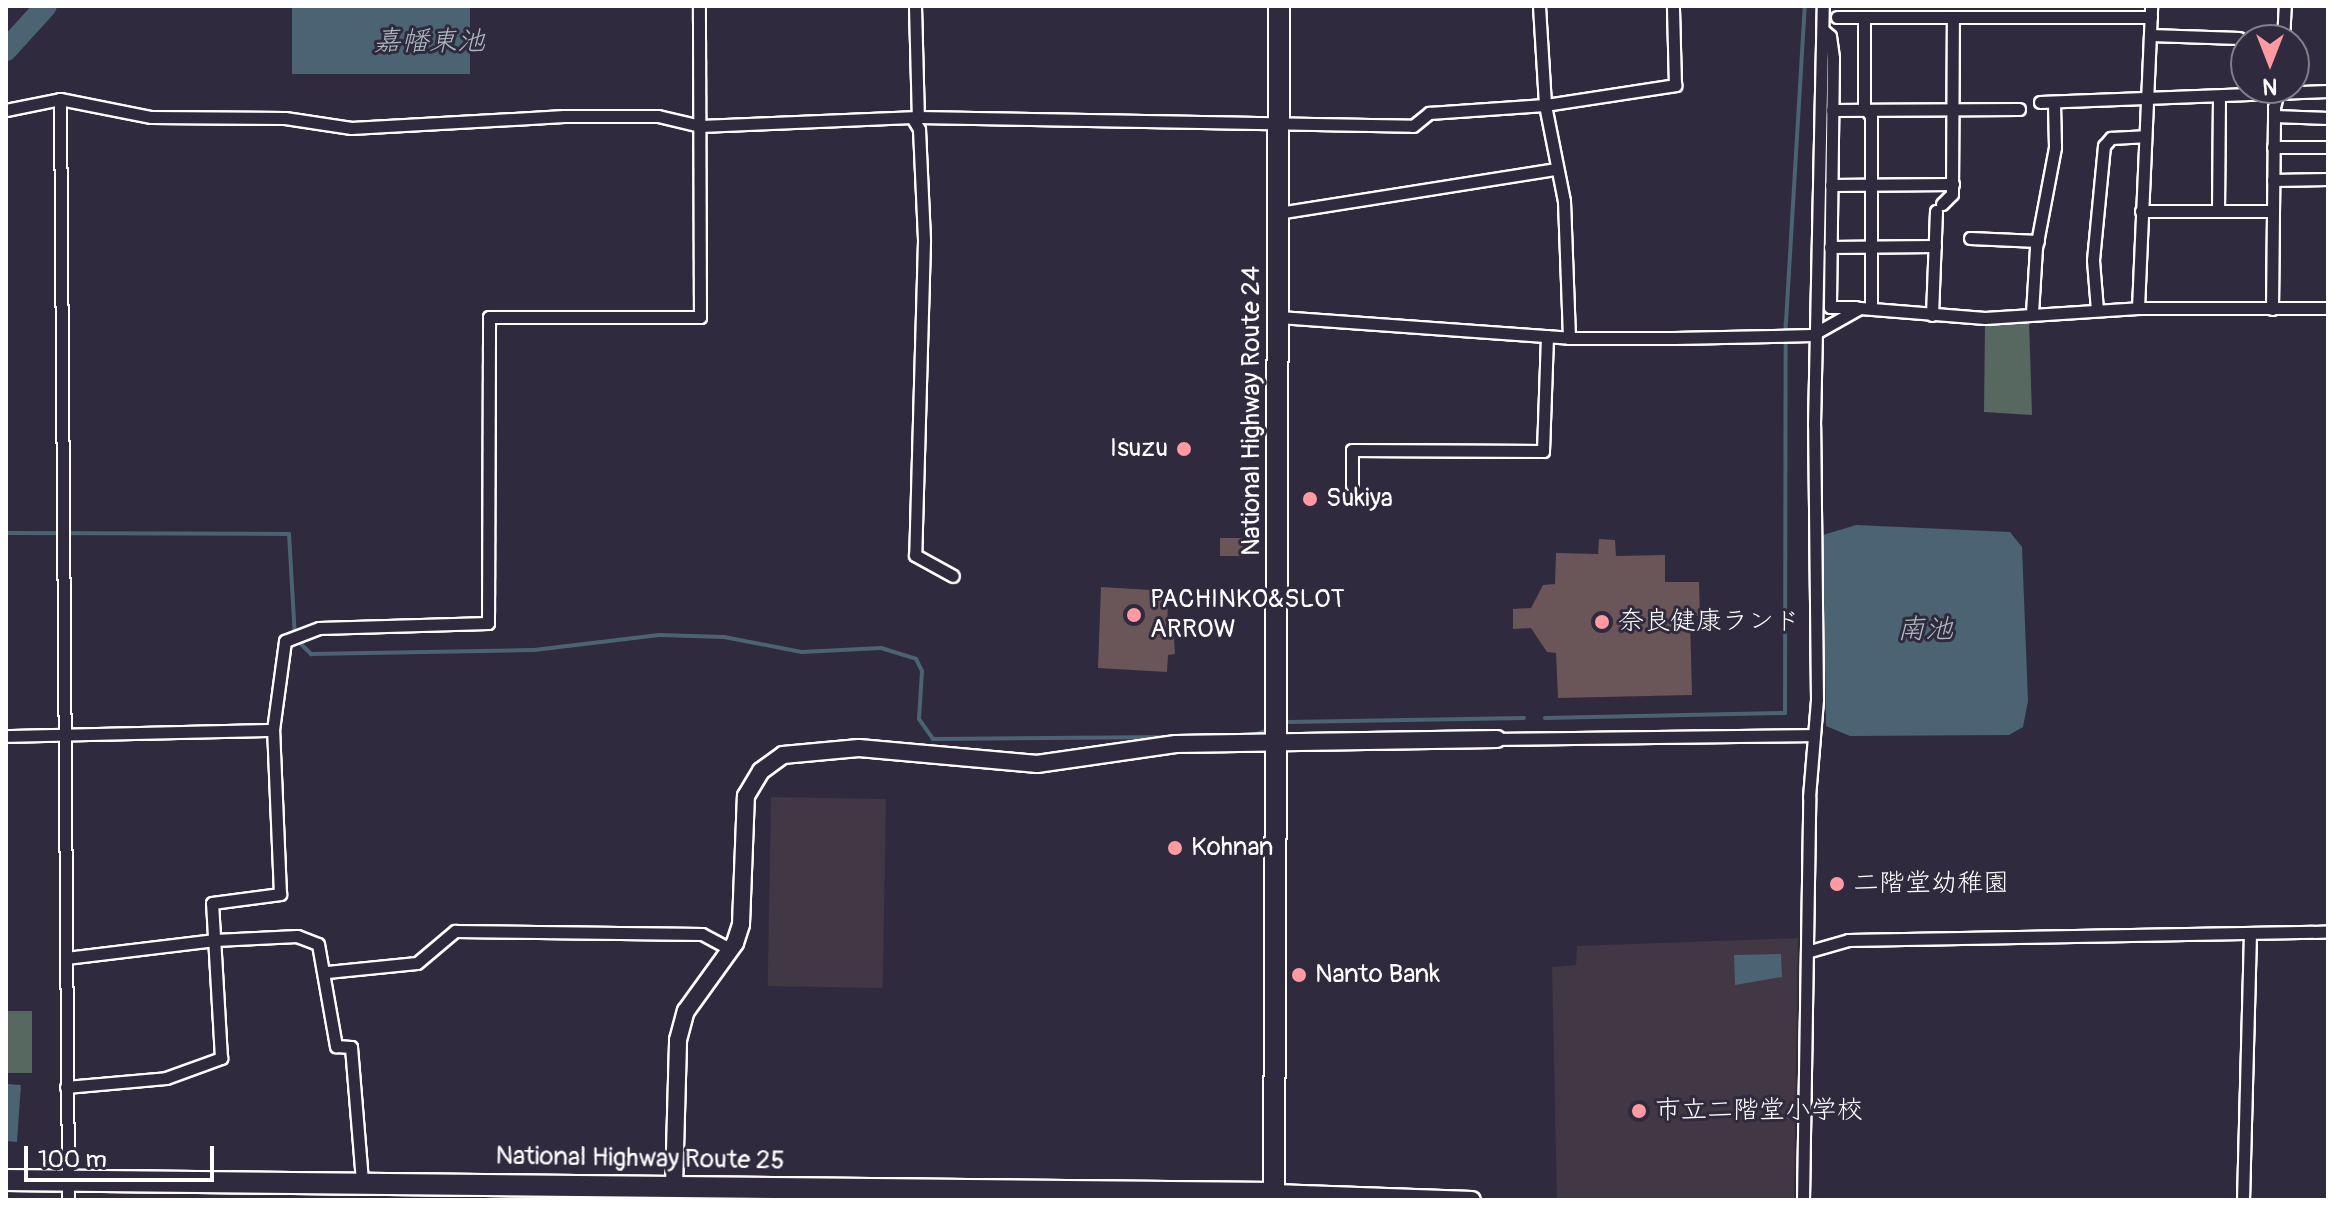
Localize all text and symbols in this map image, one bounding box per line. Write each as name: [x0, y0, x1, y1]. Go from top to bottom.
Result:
north arrow: [2230, 24, 2310, 104]
water label: 嘉幡東池: [373, 25, 485, 59]
text: N: [2263, 72, 2277, 100]
street label: National Highway Route 24: [1236, 266, 1268, 556]
place label: Isuzu: [1110, 433, 1168, 465]
marker: Isuzu: [1175, 440, 1193, 458]
place label: Sukiya: [1326, 483, 1393, 515]
marker: Sukiya: [1301, 490, 1319, 508]
place label: PACHINKO&SLOT ARROW: [1150, 584, 1345, 646]
marker: PACHINKO&SLOT ARROW: [1125, 606, 1143, 624]
place label: 奈良健康ランド: [1618, 606, 1800, 638]
marker: 奈良健康ランド: [1593, 613, 1611, 631]
water label: 南池: [1897, 613, 1953, 647]
place label: Kohnan: [1191, 832, 1274, 864]
marker: Kohnan: [1166, 839, 1184, 857]
place label: 二階堂幼稚園: [1853, 868, 2009, 900]
marker: 二階堂幼稚園: [1828, 875, 1846, 893]
place label: Nanto Bank: [1315, 959, 1440, 991]
marker: Nanto Bank: [1290, 966, 1308, 984]
place label: 市立二階堂小学校: [1655, 1095, 1863, 1127]
marker: 市立二階堂小学校: [1630, 1102, 1648, 1120]
scale bar: [28, 1130, 218, 1180]
street label: National Highway Route 25: [495, 1141, 785, 1177]
text: 100 m: [38, 1145, 107, 1174]

